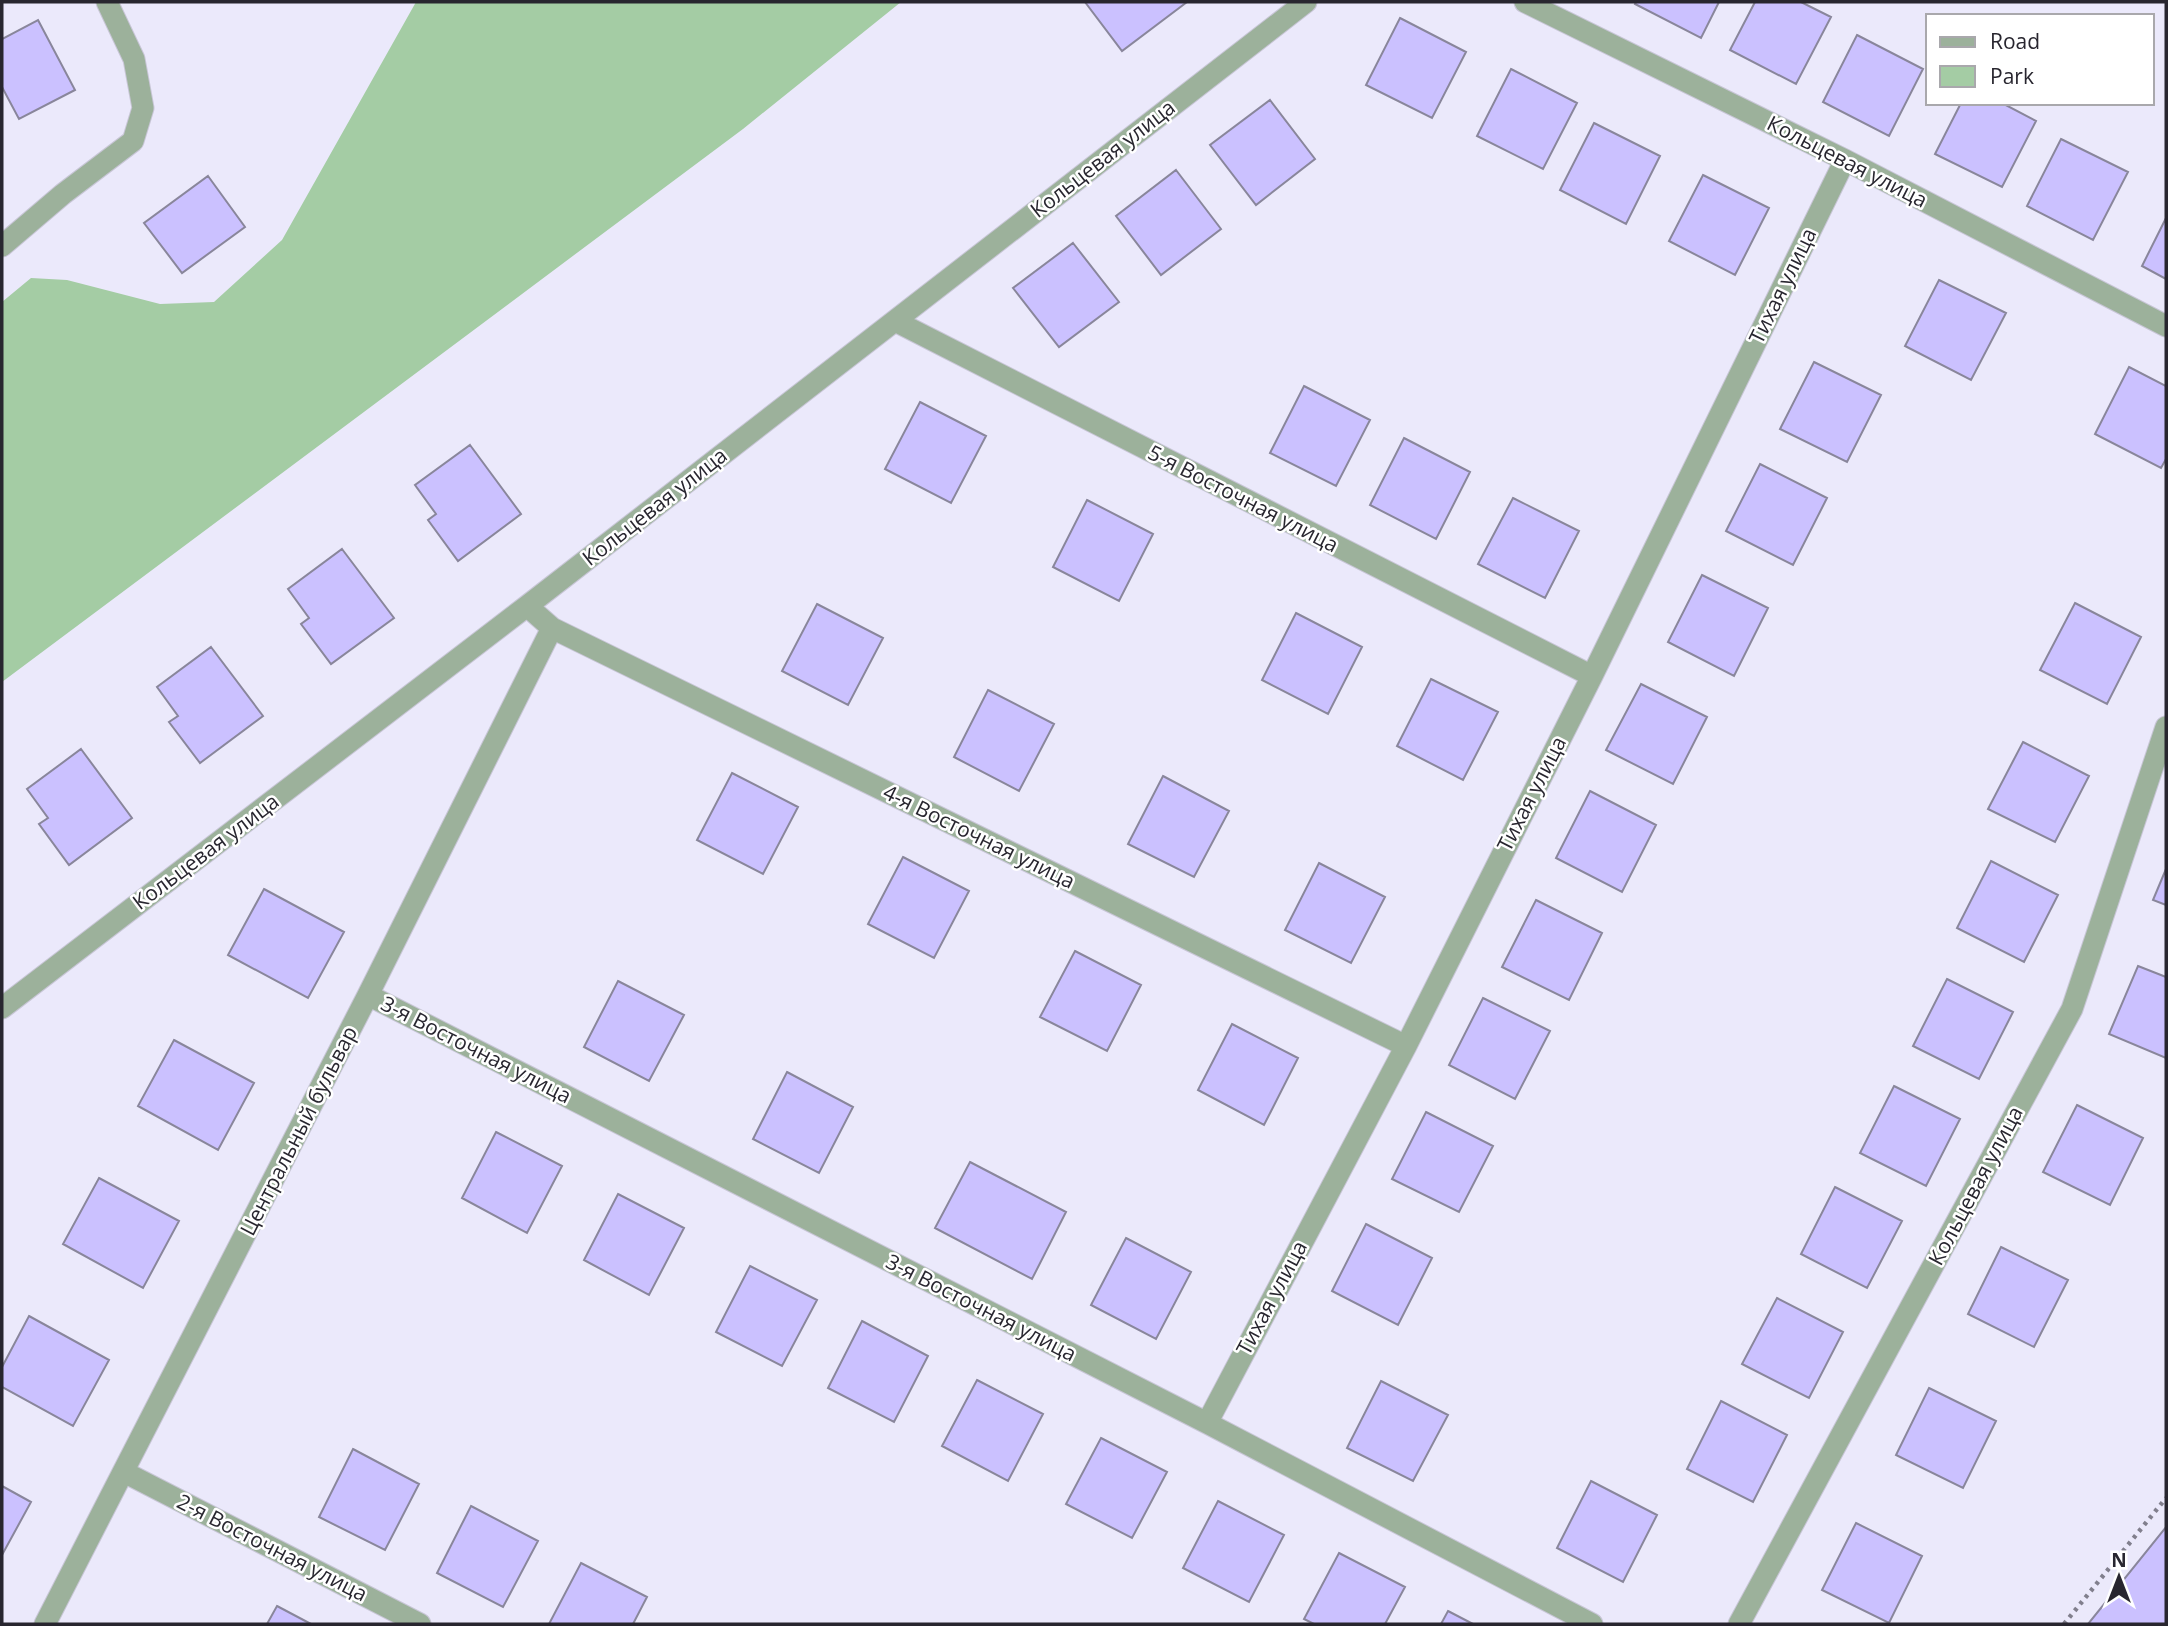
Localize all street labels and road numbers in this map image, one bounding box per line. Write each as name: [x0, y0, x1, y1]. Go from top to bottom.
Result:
street label: Кольцевая улица: [1024, 93, 1180, 224]
street label: Кольцевая улица: [1763, 109, 1932, 214]
street label: Тихая улица: [1742, 223, 1822, 348]
street label: 5-я Восточная улица: [1143, 438, 1343, 558]
street label: Кольцевая улица: [576, 441, 732, 572]
street label: Тихая улица: [1490, 731, 1572, 856]
street label: 4-я Восточная улица: [879, 777, 1080, 895]
street label: Кольцевая улица: [127, 787, 284, 915]
street label: 3-я Восточная улица: [376, 989, 576, 1109]
street label: Центральный бульвар: [233, 1021, 363, 1240]
street label: Кольцевая улица: [1921, 1101, 2029, 1270]
street label: Тихая улица: [1229, 1236, 1313, 1359]
street label: 3-я Восточная улица: [881, 1247, 1081, 1367]
street label: 2-я Восточная улица: [172, 1487, 372, 1607]

